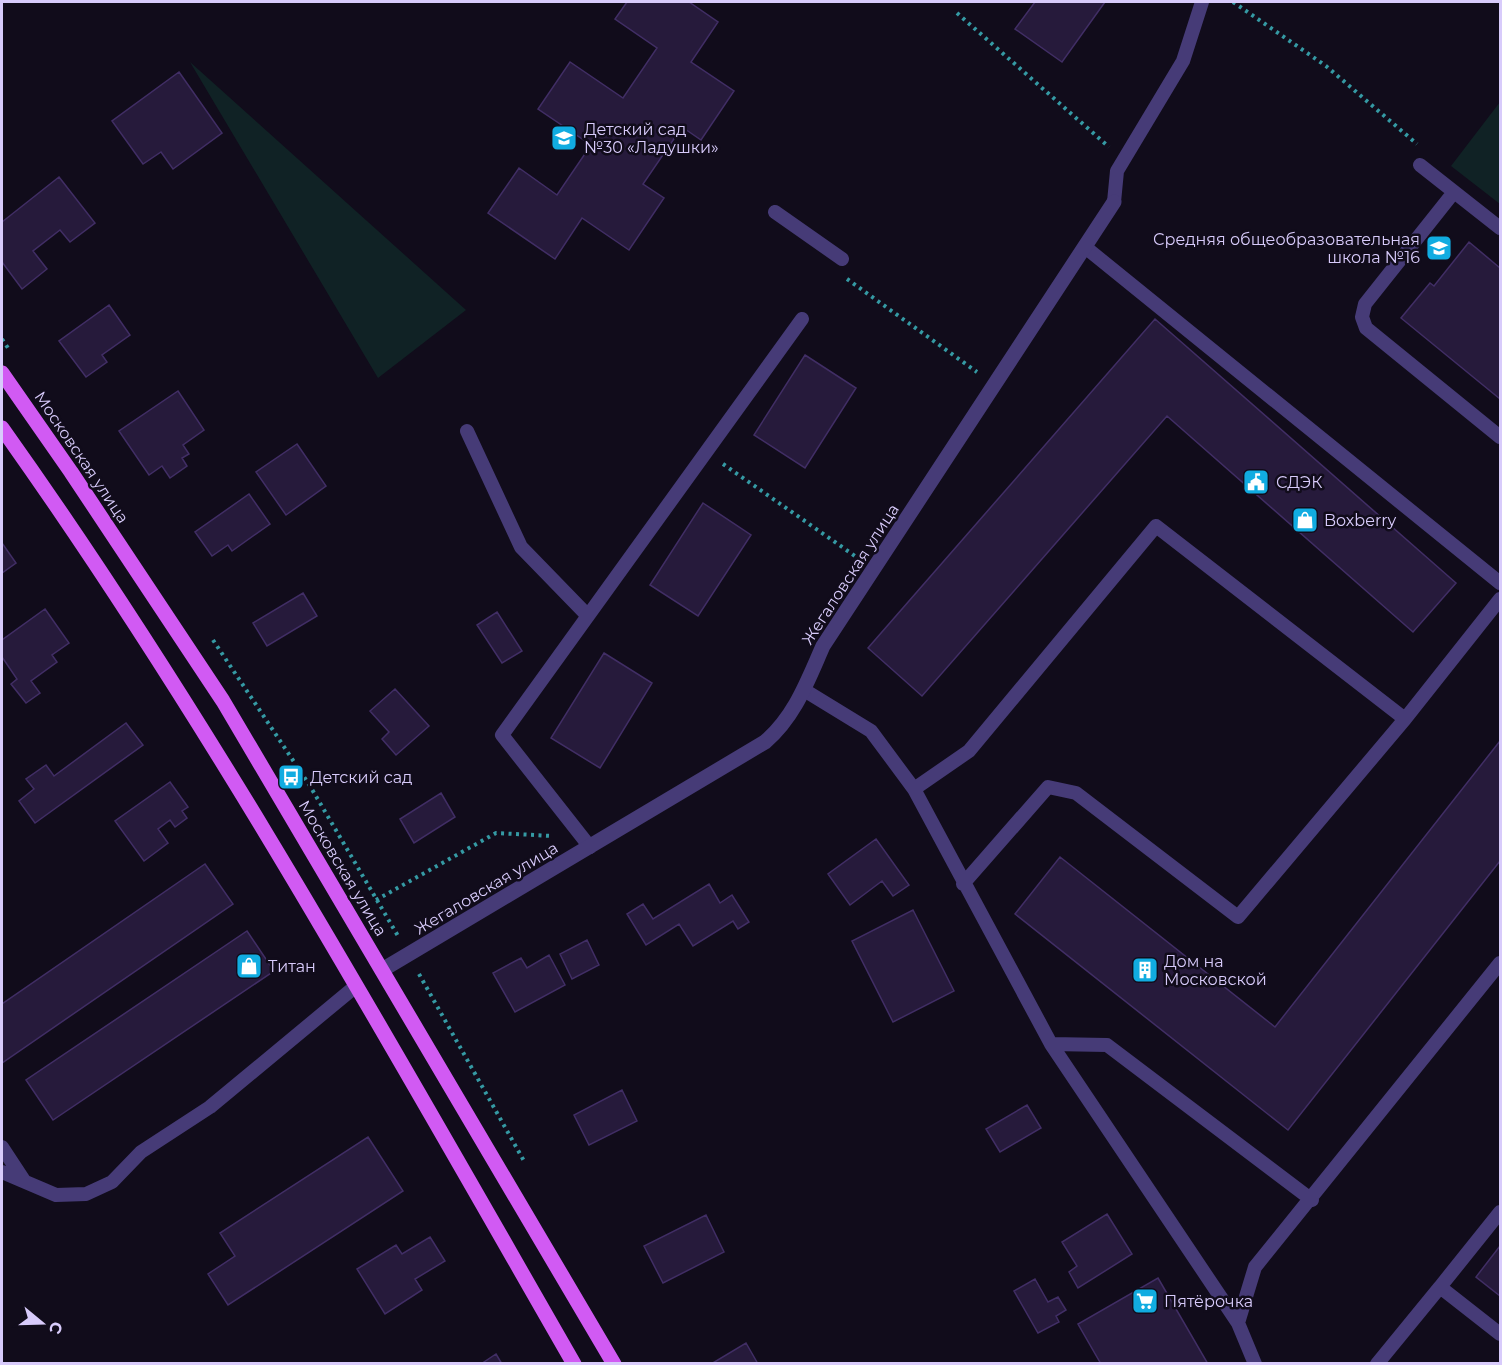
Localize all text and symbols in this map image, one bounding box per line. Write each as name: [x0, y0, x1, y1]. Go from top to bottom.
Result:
place label: Детский сад №30 «Ладушки»: [584, 120, 719, 157]
school or university icon: Детский сад №30 «Ладушки»: [549, 123, 579, 153]
place label: Средняя общеобразовательная школа №16: [1153, 230, 1420, 267]
school or university icon: Средняя общеобразовательная школа №16: [1424, 233, 1454, 263]
street label: Московская улица: [30, 388, 133, 527]
public building icon: СДЭК: [1241, 467, 1271, 497]
place label: СДЭК: [1276, 473, 1322, 492]
street label: Жегаловская улица: [798, 500, 903, 648]
shop icon: Boxberry: [1290, 505, 1320, 535]
place label: Boxberry: [1324, 511, 1396, 530]
bus stop icon: Детский сад: [276, 762, 306, 792]
place label: Детский сад: [310, 768, 412, 787]
street label: Московская улица: [295, 797, 391, 940]
street label: Жегаловская улица: [411, 838, 561, 939]
shop icon: Титан: [234, 951, 264, 981]
place label: Дом на Московской: [1164, 952, 1267, 989]
building icon: Дом на Московской: [1130, 955, 1160, 985]
place label: Титан: [268, 957, 316, 976]
supermarket icon: Пятёрочка: [1130, 1286, 1160, 1316]
place label: Пятёрочка: [1164, 1292, 1253, 1311]
north arrow: [12, 1293, 72, 1353]
text: С: [45, 1319, 67, 1337]

